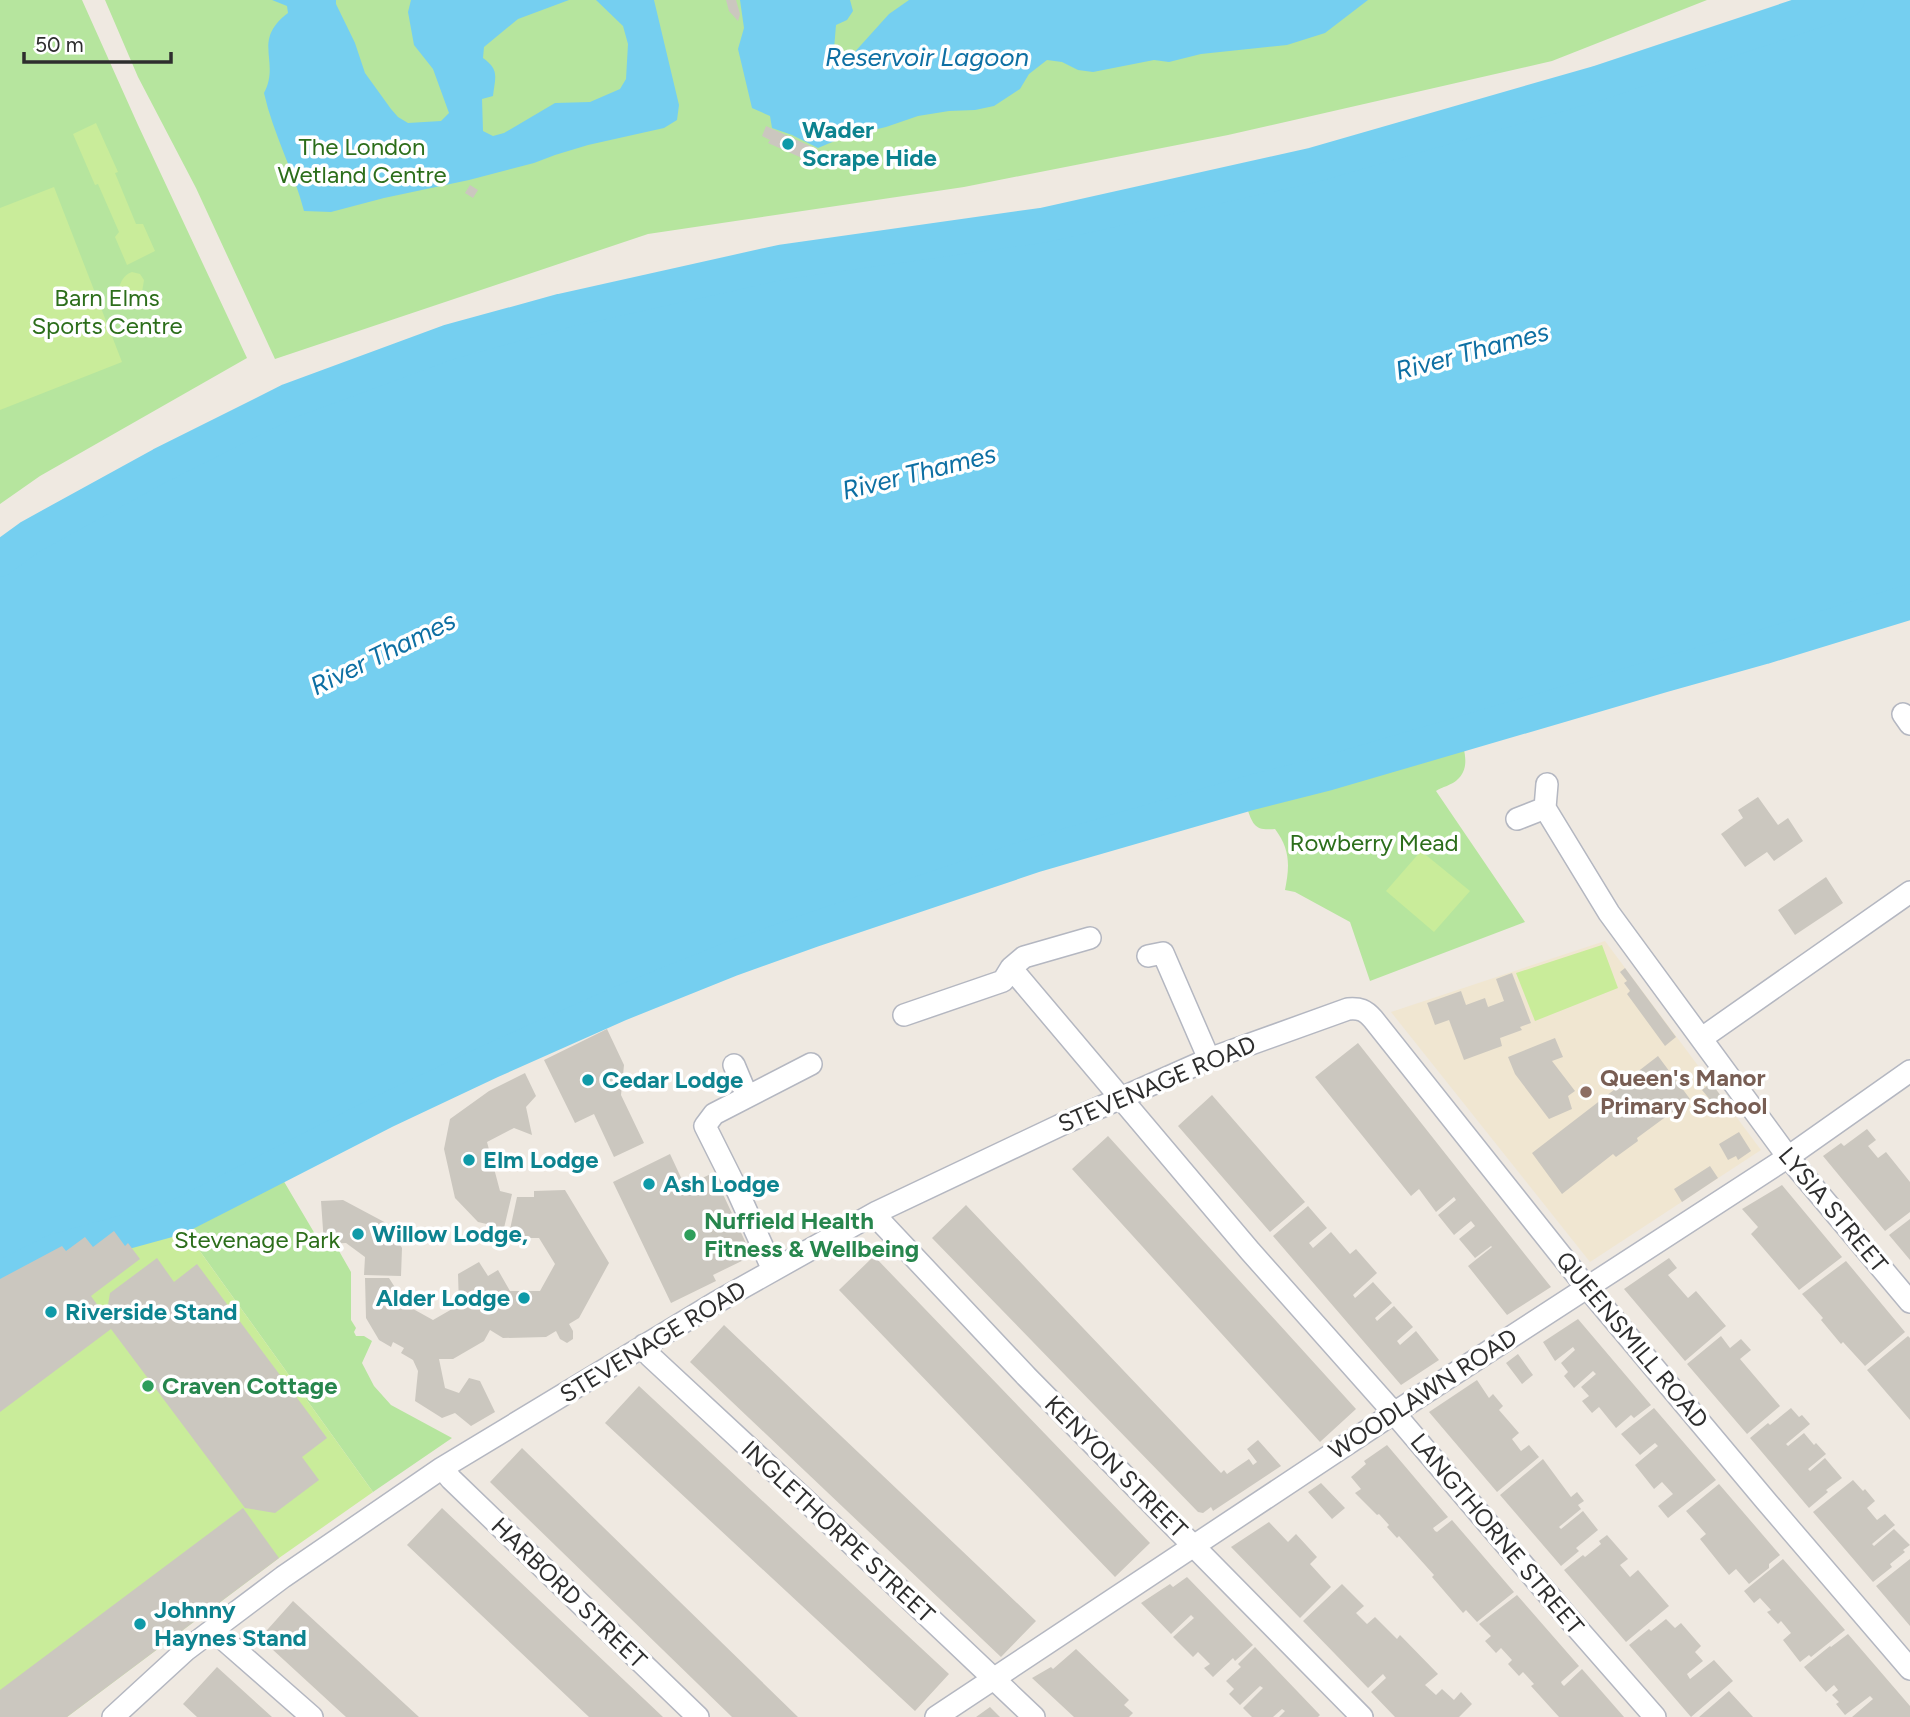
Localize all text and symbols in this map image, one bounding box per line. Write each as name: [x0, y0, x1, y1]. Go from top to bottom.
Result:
scale bar: [24, 21, 172, 65]
text: 50 m: [35, 32, 84, 57]
water label: Reservoir Lagoon: [825, 41, 1029, 73]
place label: Wader Scrape Hide: [802, 115, 937, 172]
park label: The London Wetland Centre: [277, 132, 447, 189]
marker: Wader Scrape Hide: [780, 136, 796, 152]
park label: Barn Elms Sports Centre: [31, 283, 183, 340]
water label: River Thames: [1392, 315, 1552, 387]
water label: River Thames: [839, 437, 999, 507]
water label: River Thames: [305, 604, 461, 702]
park label: Rowberry Mead: [1289, 828, 1459, 857]
street label: STEVENAGE ROAD: [1054, 1029, 1260, 1138]
place label: Queen's Manor Primary School: [1600, 1063, 1767, 1120]
place label: Cedar Lodge: [602, 1065, 743, 1094]
marker: Cedar Lodge: [580, 1072, 596, 1088]
marker: Queen's Manor Primary School: [1578, 1084, 1594, 1100]
street label: LYSIA STREET: [1773, 1141, 1894, 1278]
place label: Elm Lodge: [483, 1145, 599, 1174]
marker: Elm Lodge: [461, 1152, 477, 1168]
place label: Ash Lodge: [663, 1169, 780, 1198]
marker: Ash Lodge: [641, 1176, 657, 1192]
place label: Nuffield Health Fitness & Wellbeing: [704, 1206, 919, 1263]
place label: Willow Lodge,: [372, 1219, 528, 1248]
park label: Stevenage Park: [174, 1225, 340, 1254]
marker: Willow Lodge,: [350, 1226, 366, 1242]
marker: Nuffield Health Fitness & Wellbeing: [682, 1227, 698, 1243]
street label: QUEENSMILL ROAD: [1550, 1246, 1715, 1434]
street label: STEVENAGE ROAD: [554, 1275, 751, 1409]
place label: Alder Lodge: [376, 1283, 510, 1312]
marker: Alder Lodge: [516, 1290, 532, 1306]
place label: Riverside Stand: [65, 1297, 238, 1326]
marker: Riverside Stand: [43, 1304, 59, 1320]
street label: WOODLAWN ROAD: [1323, 1322, 1522, 1465]
place label: Craven Cottage: [162, 1371, 338, 1400]
marker: Craven Cottage: [140, 1378, 156, 1394]
street label: KENYON STREET: [1039, 1389, 1194, 1544]
street label: LANGTHORNE STREET: [1405, 1427, 1590, 1640]
street label: INGLETHORPE STREET: [736, 1435, 941, 1629]
street label: HARBORD STREET: [486, 1511, 653, 1674]
place label: Johnny Haynes Stand: [154, 1595, 307, 1652]
marker: Johnny Haynes Stand: [132, 1616, 148, 1632]

